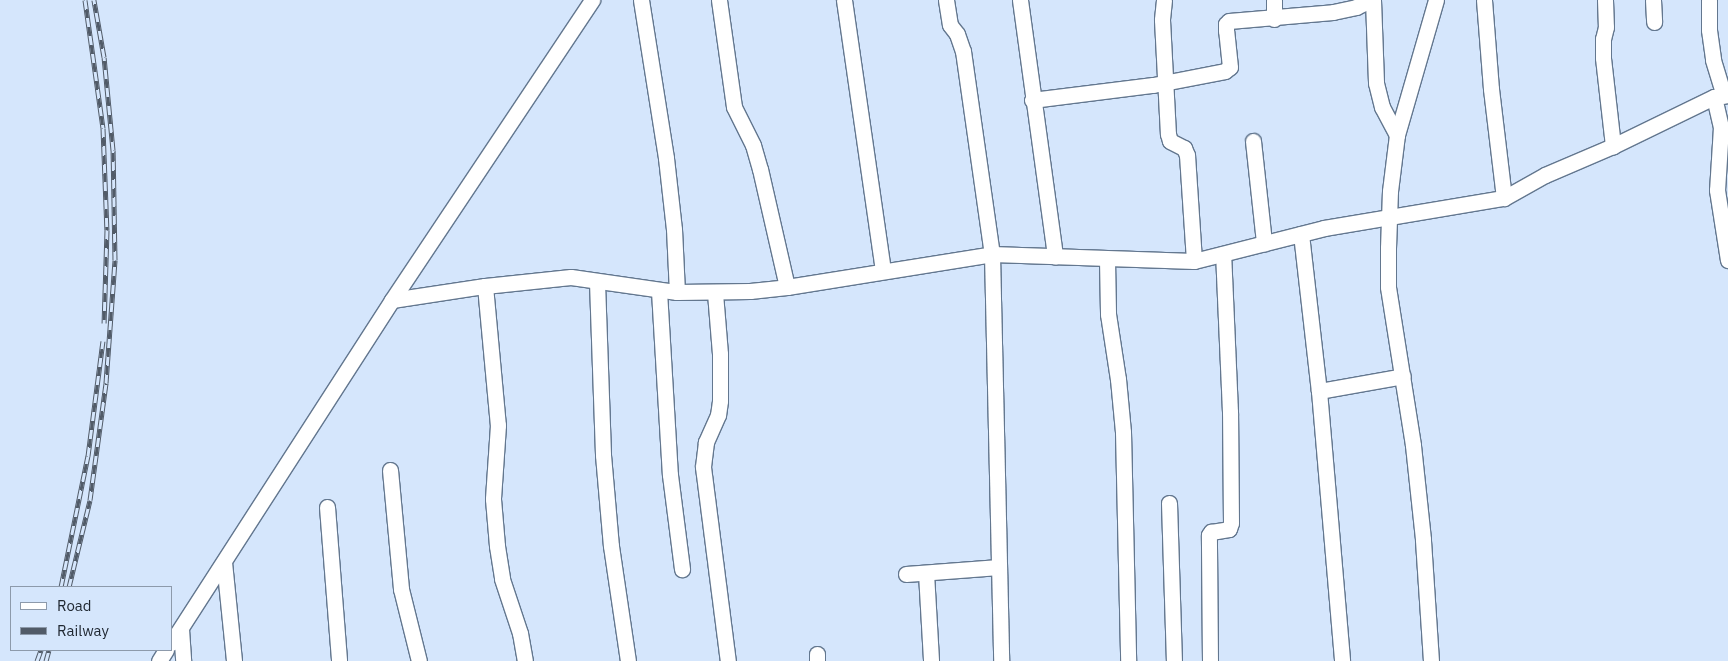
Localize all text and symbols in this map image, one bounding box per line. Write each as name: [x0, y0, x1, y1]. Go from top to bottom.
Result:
legend: [10, 586, 172, 651]
text: Road: [57, 596, 92, 615]
text: Railway: [57, 621, 109, 640]

